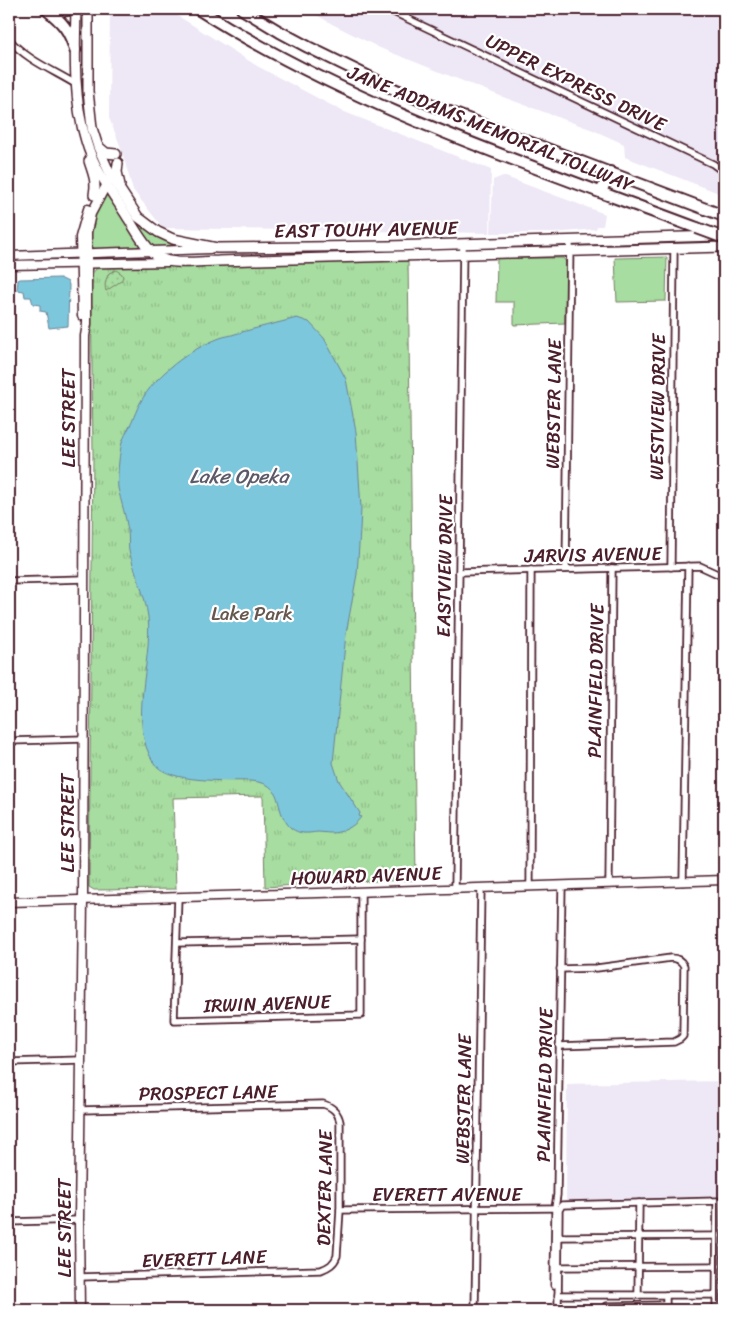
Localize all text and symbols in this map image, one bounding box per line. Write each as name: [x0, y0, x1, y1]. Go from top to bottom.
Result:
street label: UPPER EXPRESS DRIVE: [480, 24, 673, 141]
street label: JANE ADDAMS MEMORIAL TOLLWAY: [342, 55, 639, 201]
street label: EAST TOUHY AVENUE: [274, 211, 460, 248]
street label: WESTVIEW DRIVE: [640, 332, 675, 480]
street label: WEBSTER LANE: [536, 337, 571, 469]
street label: LEE STREET: [52, 368, 85, 467]
water label: Lake Opeka: [189, 459, 291, 494]
street label: EASTVIEW DRIVE: [427, 493, 462, 638]
street label: JARVIS AVENUE: [523, 537, 663, 572]
park label: Lake Park: [211, 597, 293, 630]
street label: PLAINFIELD DRIVE: [578, 602, 613, 758]
street label: LEE STREET: [51, 773, 84, 872]
street label: HOWARD AVENUE: [290, 856, 444, 895]
street label: IRWIN AVENUE: [202, 985, 333, 1022]
street label: PLAINFIELD DRIVE: [527, 1006, 562, 1162]
street label: WEBSTER LANE: [446, 1032, 481, 1164]
street label: PROSPECT LANE: [138, 1075, 279, 1110]
street label: DEXTER LANE: [307, 1128, 342, 1246]
street label: LEE STREET: [48, 1178, 81, 1277]
street label: EVERETT AVENUE: [372, 1178, 523, 1211]
street label: EVERETT LANE: [141, 1240, 268, 1277]

